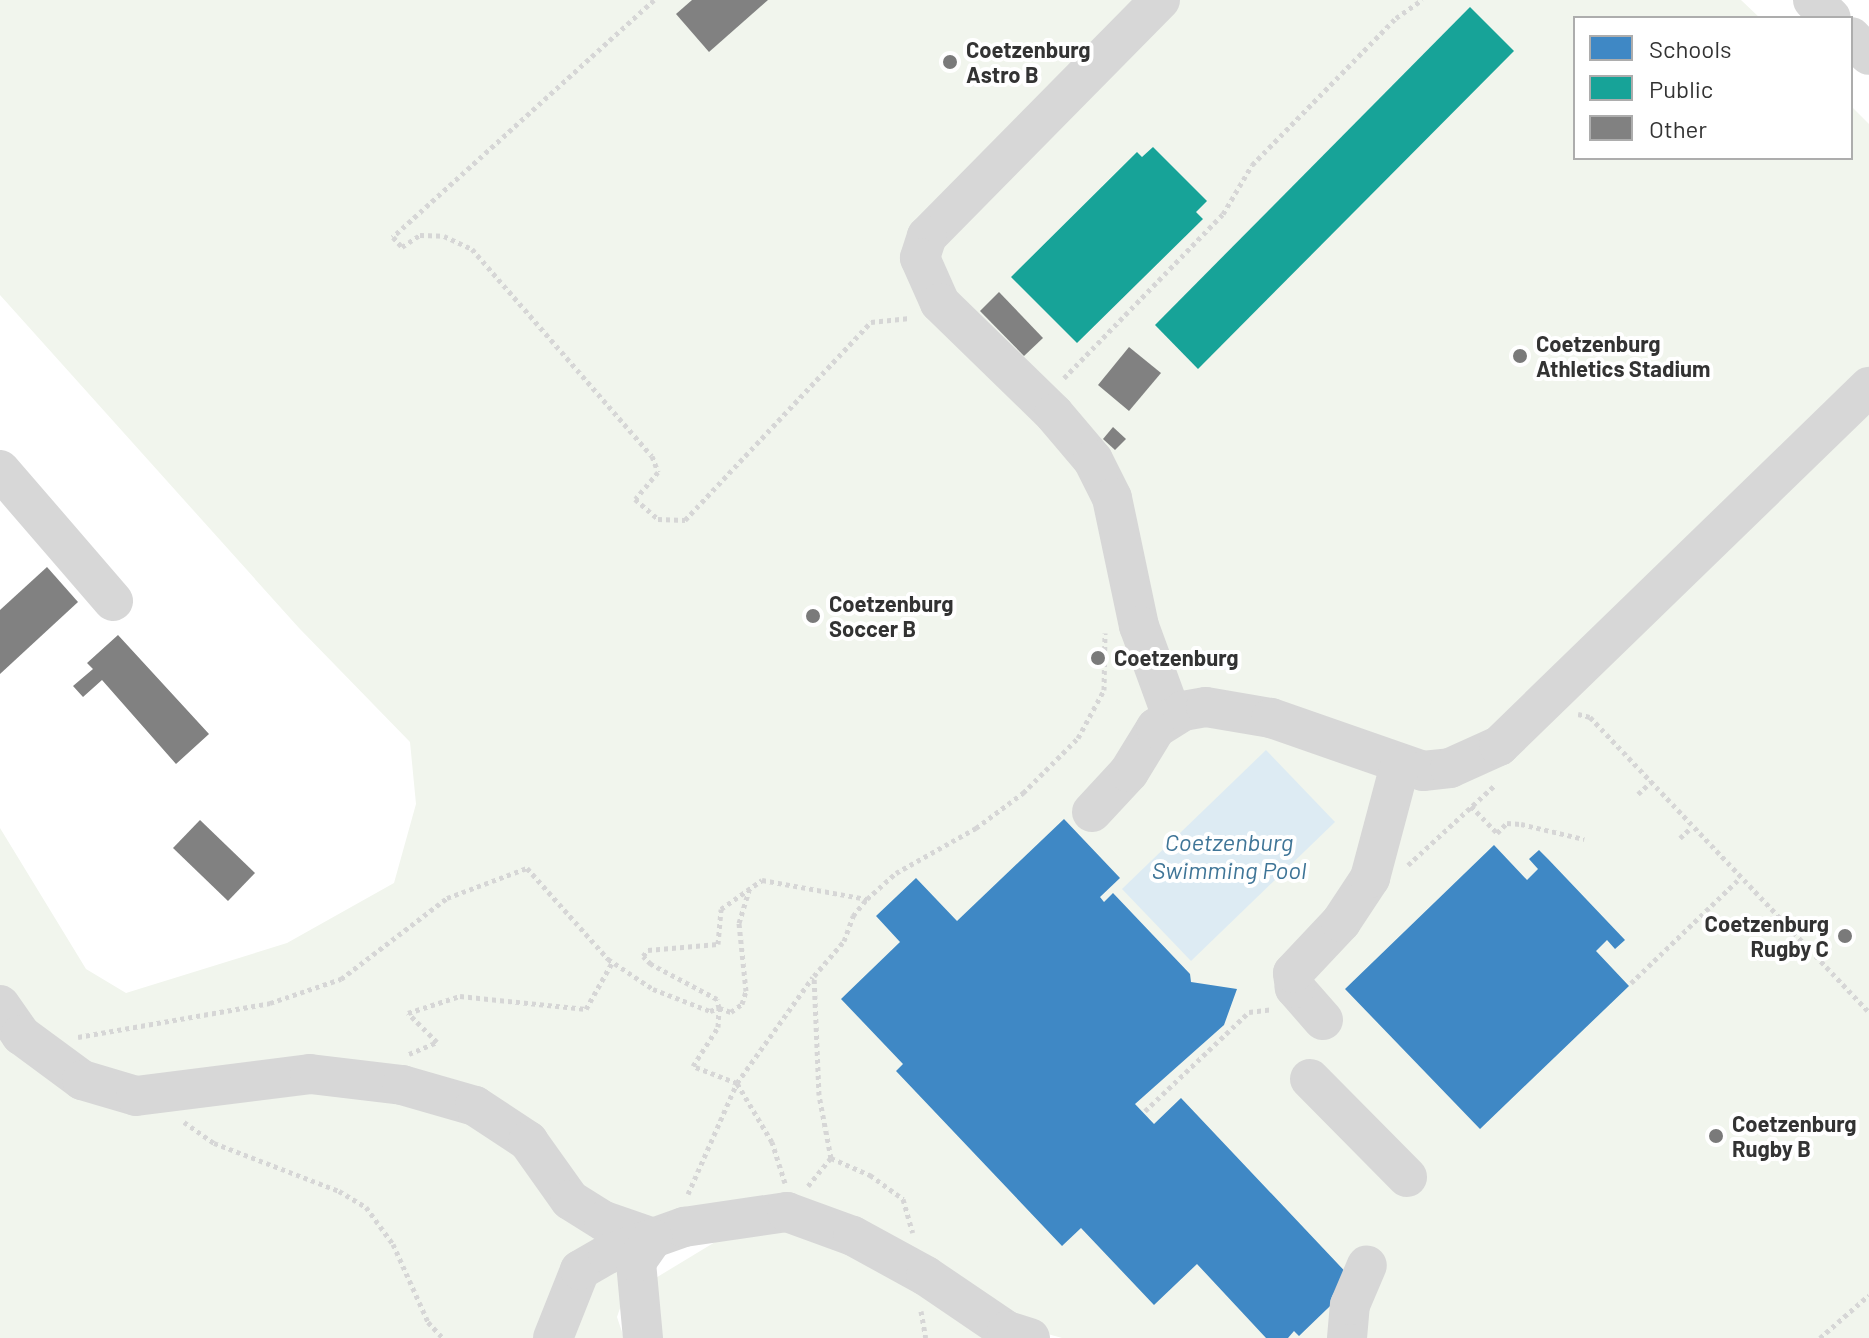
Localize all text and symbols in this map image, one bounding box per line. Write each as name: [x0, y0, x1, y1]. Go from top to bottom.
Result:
legend: [1573, 16, 1853, 160]
text: Schools: [1649, 34, 1732, 63]
place label: Coetzenburg Astro B: [966, 36, 1090, 88]
marker: Coetzenburg Astro B: [941, 53, 959, 71]
text: Public: [1649, 74, 1713, 103]
text: Other: [1649, 114, 1707, 143]
place label: Coetzenburg Athletics Stadium: [1536, 330, 1710, 382]
marker: Coetzenburg Athletics Stadium: [1511, 347, 1529, 365]
place label: Coetzenburg Soccer B: [829, 590, 953, 642]
marker: Coetzenburg Soccer B: [804, 607, 822, 625]
place label: Coetzenburg: [1114, 645, 1238, 671]
marker: Coetzenburg: [1089, 649, 1107, 667]
water label: Coetzenburg Swimming Pool: [1152, 828, 1306, 884]
place label: Coetzenburg Rugby C: [1705, 910, 1829, 962]
marker: Coetzenburg Rugby C: [1836, 927, 1854, 945]
place label: Coetzenburg Rugby B: [1732, 1110, 1856, 1162]
marker: Coetzenburg Rugby B: [1707, 1127, 1725, 1145]

